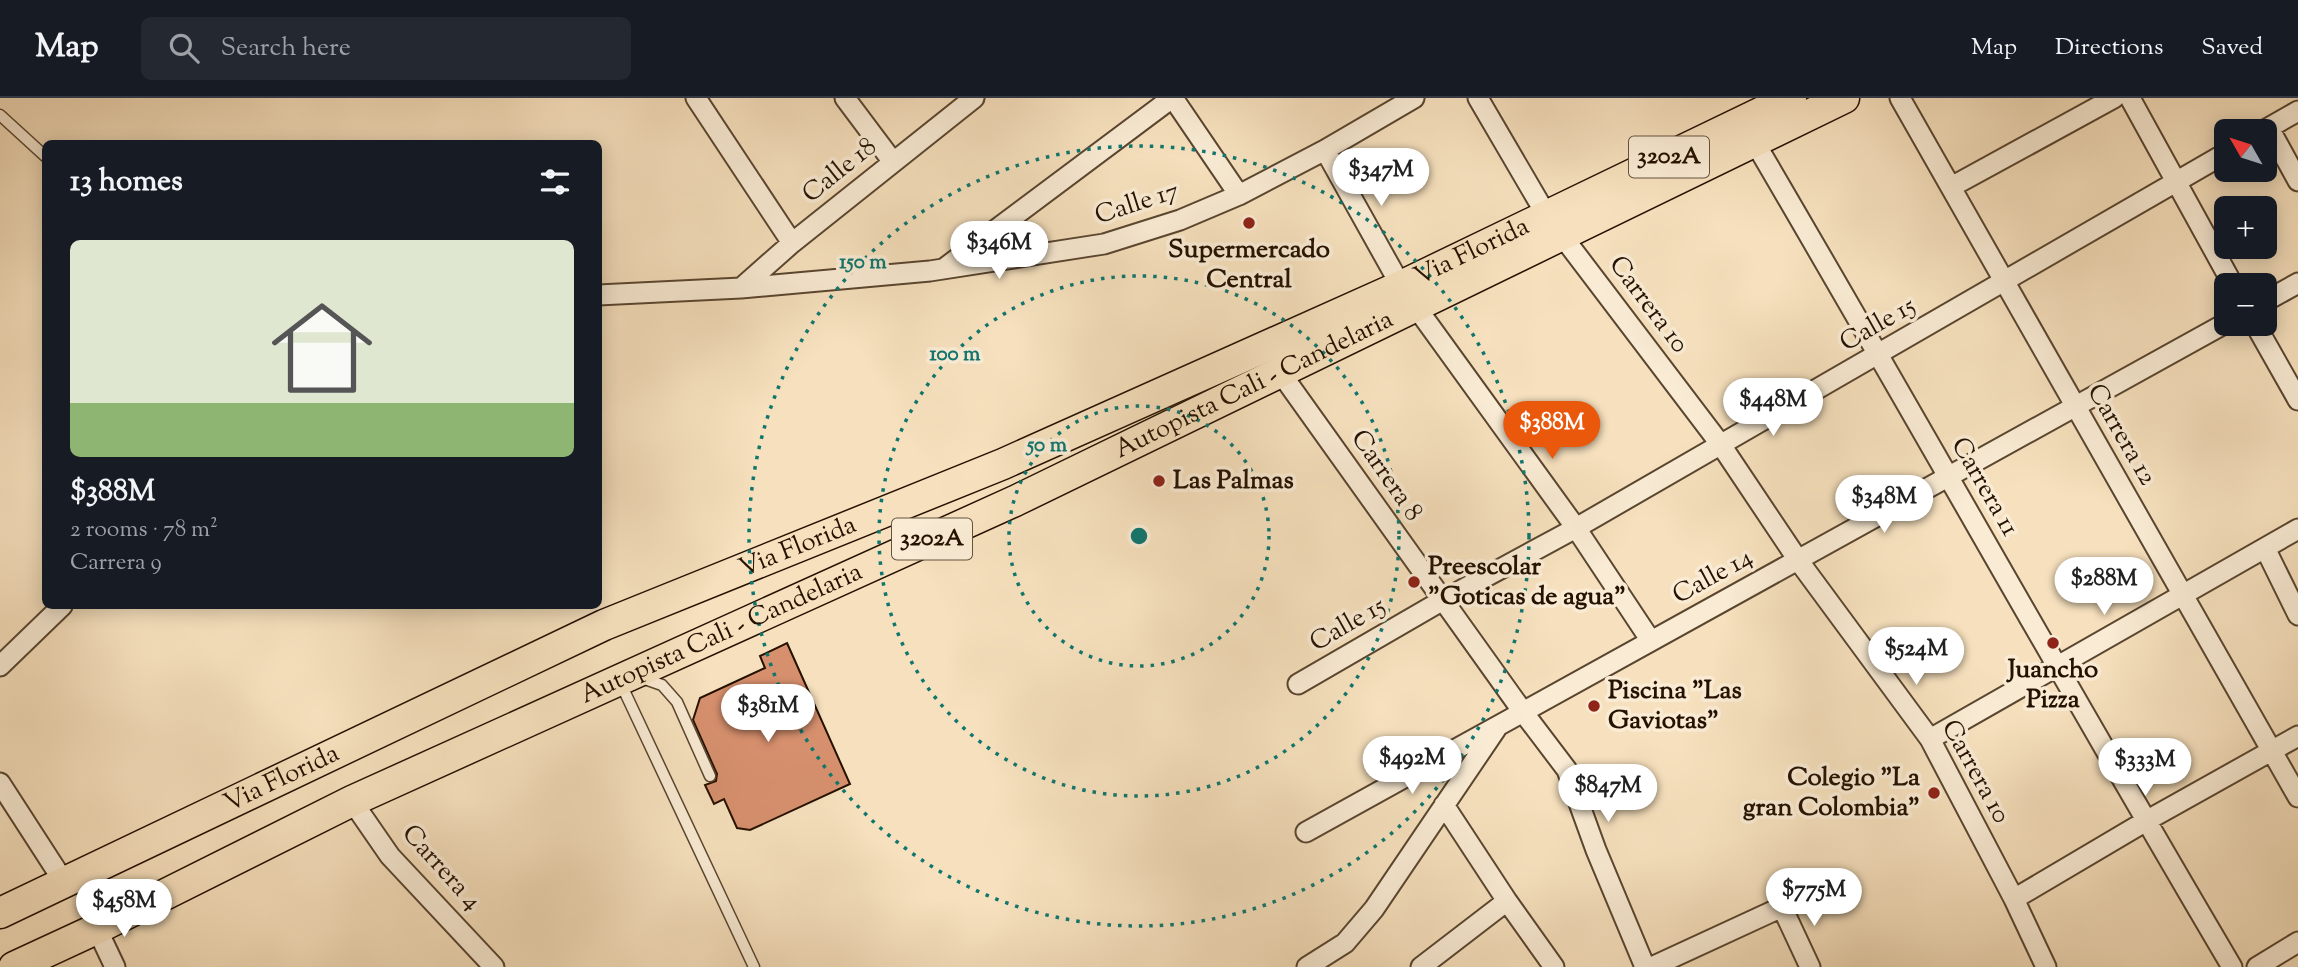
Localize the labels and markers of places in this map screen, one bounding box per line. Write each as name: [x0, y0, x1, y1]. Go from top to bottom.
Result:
pin: $347M: [1332, 148, 1430, 208]
marker: Supermercado Central: [1241, 215, 1257, 231]
pin: $346M: [950, 222, 1048, 281]
place label: Supermercado Central: [1168, 232, 1330, 299]
pin: $448M: [1724, 378, 1822, 438]
pin: $388M: [1503, 402, 1601, 461]
place label: Las Palmas: [1173, 463, 1294, 500]
marker: Las Palmas: [1151, 473, 1167, 489]
pin: $348M: [1835, 476, 1933, 535]
centre of rings: [1127, 524, 1151, 548]
place label: Preescolar "Goticas de agua": [1428, 549, 1626, 616]
pin: $288M: [2055, 558, 2153, 617]
marker: Preescolar "Goticas de agua": [1406, 574, 1422, 590]
pin: $524M: [1867, 628, 1965, 687]
marker: Juancho Pizza: [2045, 635, 2061, 651]
place label: Juancho Pizza: [2006, 652, 2098, 719]
place label: Piscina "Las Gaviotas": [1608, 673, 1742, 740]
pin: $381M: [719, 684, 817, 744]
marker: Piscina "Las Gaviotas": [1586, 698, 1602, 714]
pin: $492M: [1363, 736, 1461, 796]
pin: $333M: [2096, 738, 2194, 798]
place label: Colegio "La gran Colombia": [1743, 760, 1920, 827]
pin: $847M: [1559, 764, 1657, 824]
marker: Colegio "La gran Colombia": [1926, 785, 1942, 801]
pin: $775M: [1765, 868, 1863, 928]
pin: $458M: [75, 880, 173, 939]

